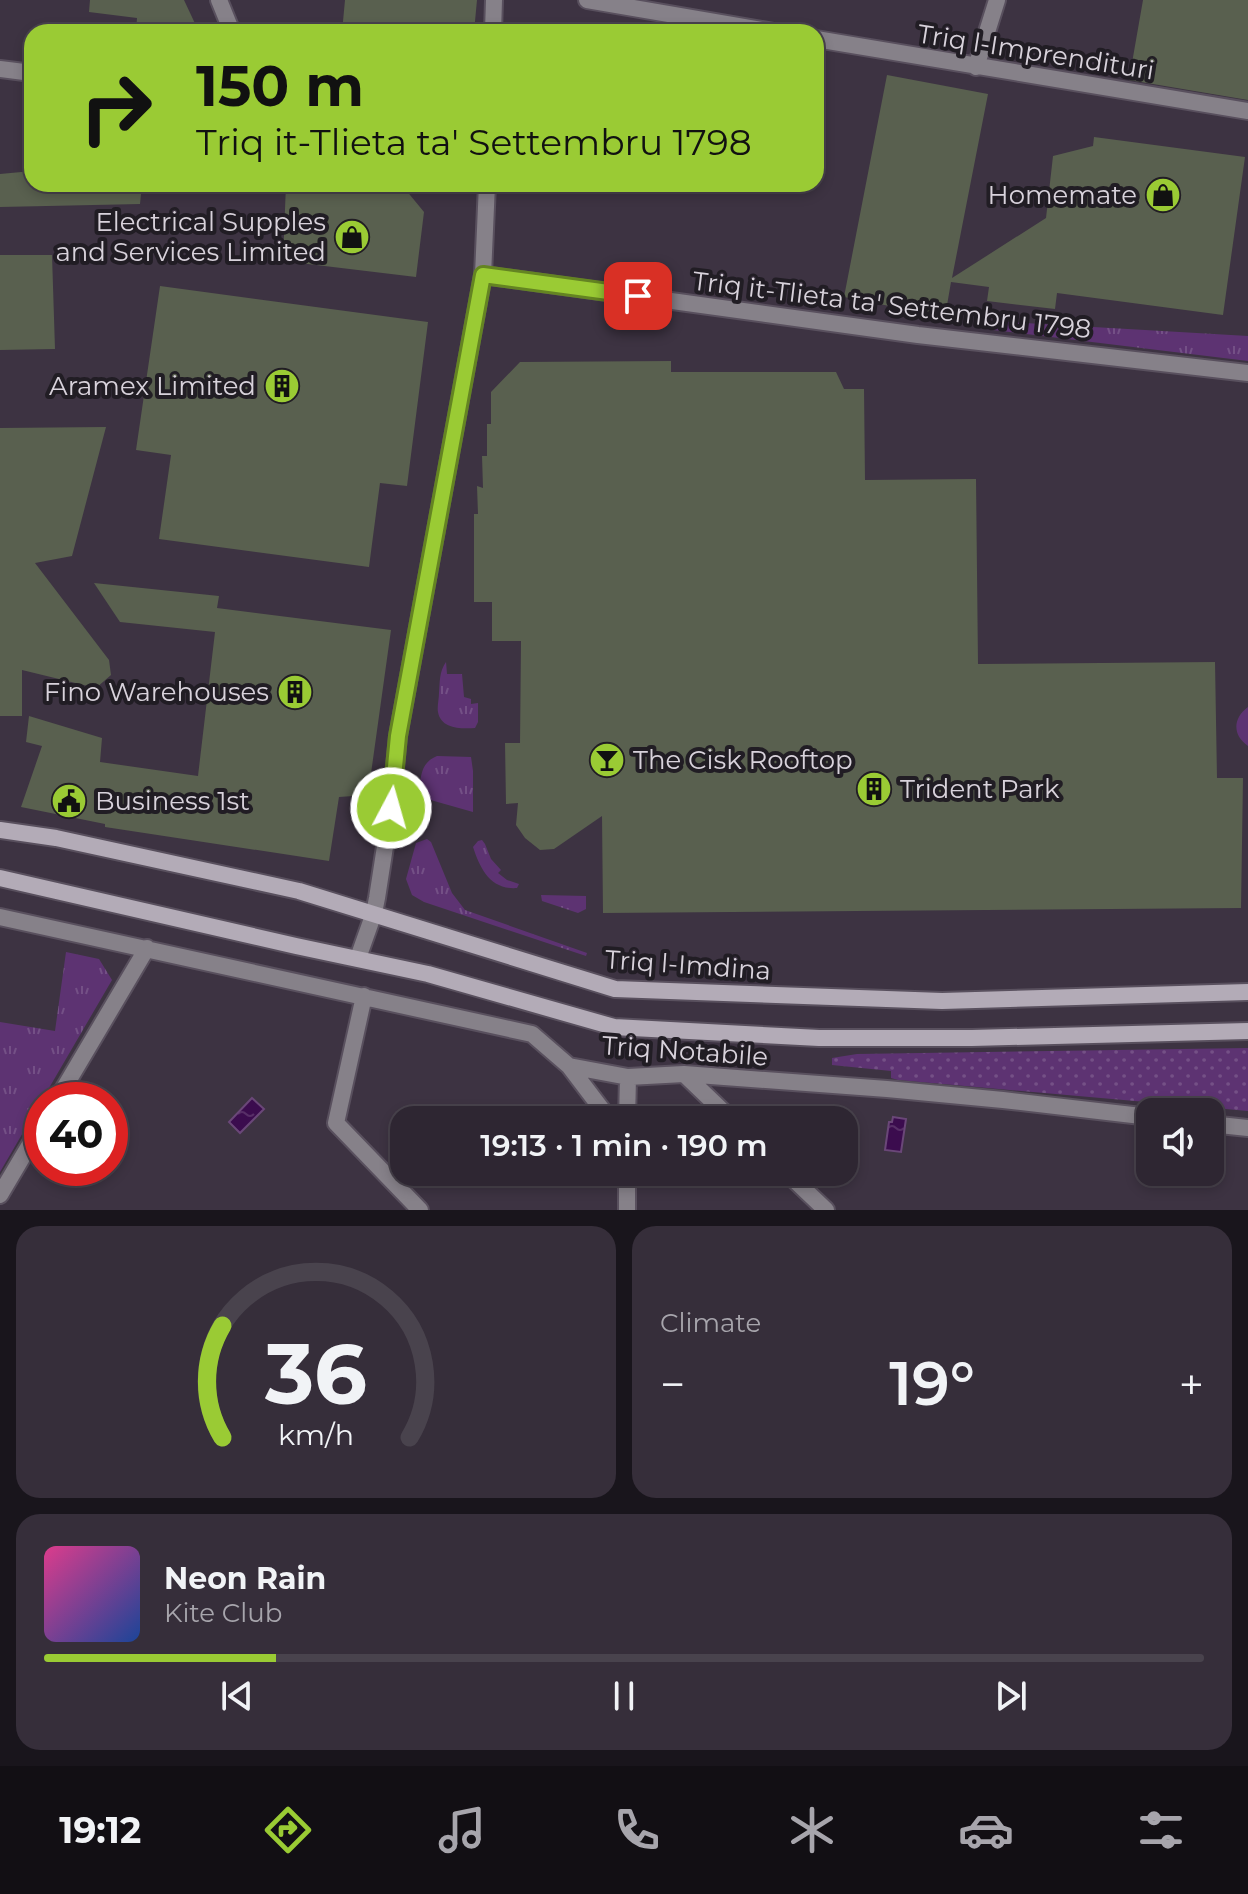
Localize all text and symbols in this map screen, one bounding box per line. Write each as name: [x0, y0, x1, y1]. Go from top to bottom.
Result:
street label: Triq l-Imprendituri: [915, 17, 1157, 87]
text: 150 m: [196, 52, 364, 120]
icon: right: [64, 56, 168, 160]
text: Triq it-Tlieta ta' Settembru 1798: [196, 120, 752, 164]
shop icon: Homemate: [1144, 176, 1182, 214]
place label: Homemate: [988, 179, 1137, 211]
place label: Electrical Supples and Services Limited: [55, 206, 326, 268]
shop icon: Electrical Supples and Services Limited: [333, 218, 371, 256]
pin: [604, 262, 672, 330]
street label: Triq it-Tlieta ta' Settembru 1798: [691, 265, 1093, 345]
icon: arrive: [616, 274, 660, 318]
building icon: Aramex Limited: [263, 367, 301, 405]
place label: Aramex Limited: [49, 370, 256, 402]
building icon: Fino Warehouses: [276, 673, 314, 711]
place label: Fino Warehouses: [44, 676, 269, 708]
bar icon: The Cisk Rooftop: [588, 741, 626, 779]
place label: The Cisk Rooftop: [633, 744, 853, 776]
position arrow: [349, 766, 433, 850]
building icon: Trident Park: [855, 770, 893, 808]
place label: Trident Park: [900, 773, 1060, 805]
public building icon: Business 1st: [50, 782, 88, 820]
place label: Business 1st: [95, 785, 250, 817]
street label: Triq l-Imdina: [604, 943, 772, 987]
street label: Triq Notabile: [601, 1029, 769, 1073]
speed limit sign: 40: [24, 1082, 128, 1186]
map controls: [1136, 1098, 1224, 1186]
button: sound: [1136, 1098, 1224, 1186]
text: 19:13 · 1 min · 190 m: [480, 1127, 768, 1164]
text: Climate: [660, 1307, 761, 1339]
text: 36: [264, 1323, 367, 1425]
text: 19°: [889, 1347, 975, 1420]
text: −: [660, 1357, 685, 1411]
text: +: [1179, 1357, 1204, 1411]
text: km/h: [278, 1417, 354, 1452]
text: Neon Rain: [164, 1560, 326, 1597]
text: Kite Club: [164, 1597, 282, 1629]
icon: previous: [215, 1674, 259, 1718]
icon: pause: [602, 1674, 646, 1718]
icon: next: [989, 1674, 1033, 1718]
icon: directions: [260, 1802, 316, 1858]
icon: music: [434, 1802, 490, 1858]
icon: phone: [609, 1802, 665, 1858]
icon: climate: [784, 1802, 840, 1858]
icon: car: [958, 1802, 1014, 1858]
icon: filters: [1133, 1802, 1189, 1858]
text: 19:12: [59, 1808, 141, 1852]

